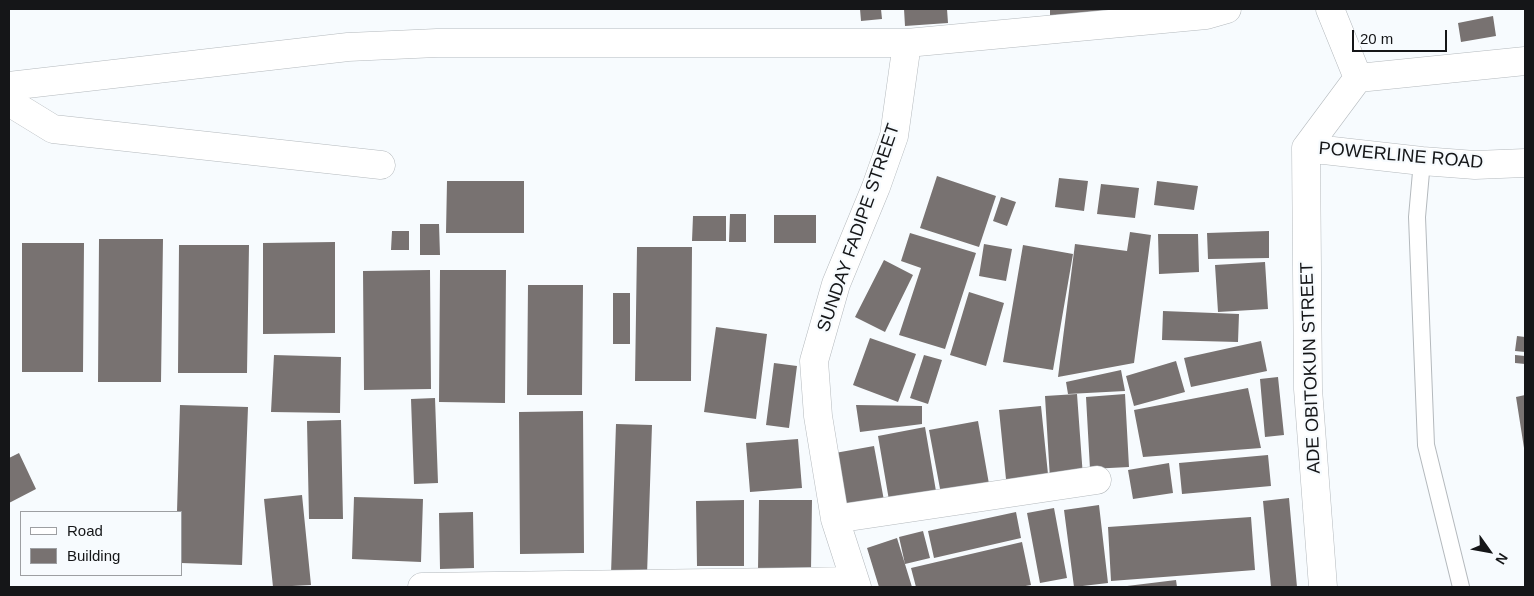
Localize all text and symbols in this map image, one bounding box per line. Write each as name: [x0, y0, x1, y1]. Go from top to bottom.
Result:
scale bar: [1354, 20, 1449, 52]
text: 20 m: [1360, 30, 1393, 47]
street label: SUNDAY FADIPE STREET: [813, 121, 905, 335]
street label: POWERLINE ROAD: [1318, 138, 1484, 174]
street label: ADE OBITOKUN STREET: [1297, 262, 1325, 474]
legend: [20, 511, 182, 576]
text: Road: [67, 522, 103, 539]
north arrow: [1464, 526, 1514, 576]
text: Building: [67, 547, 120, 564]
text: N: [1492, 550, 1511, 567]

